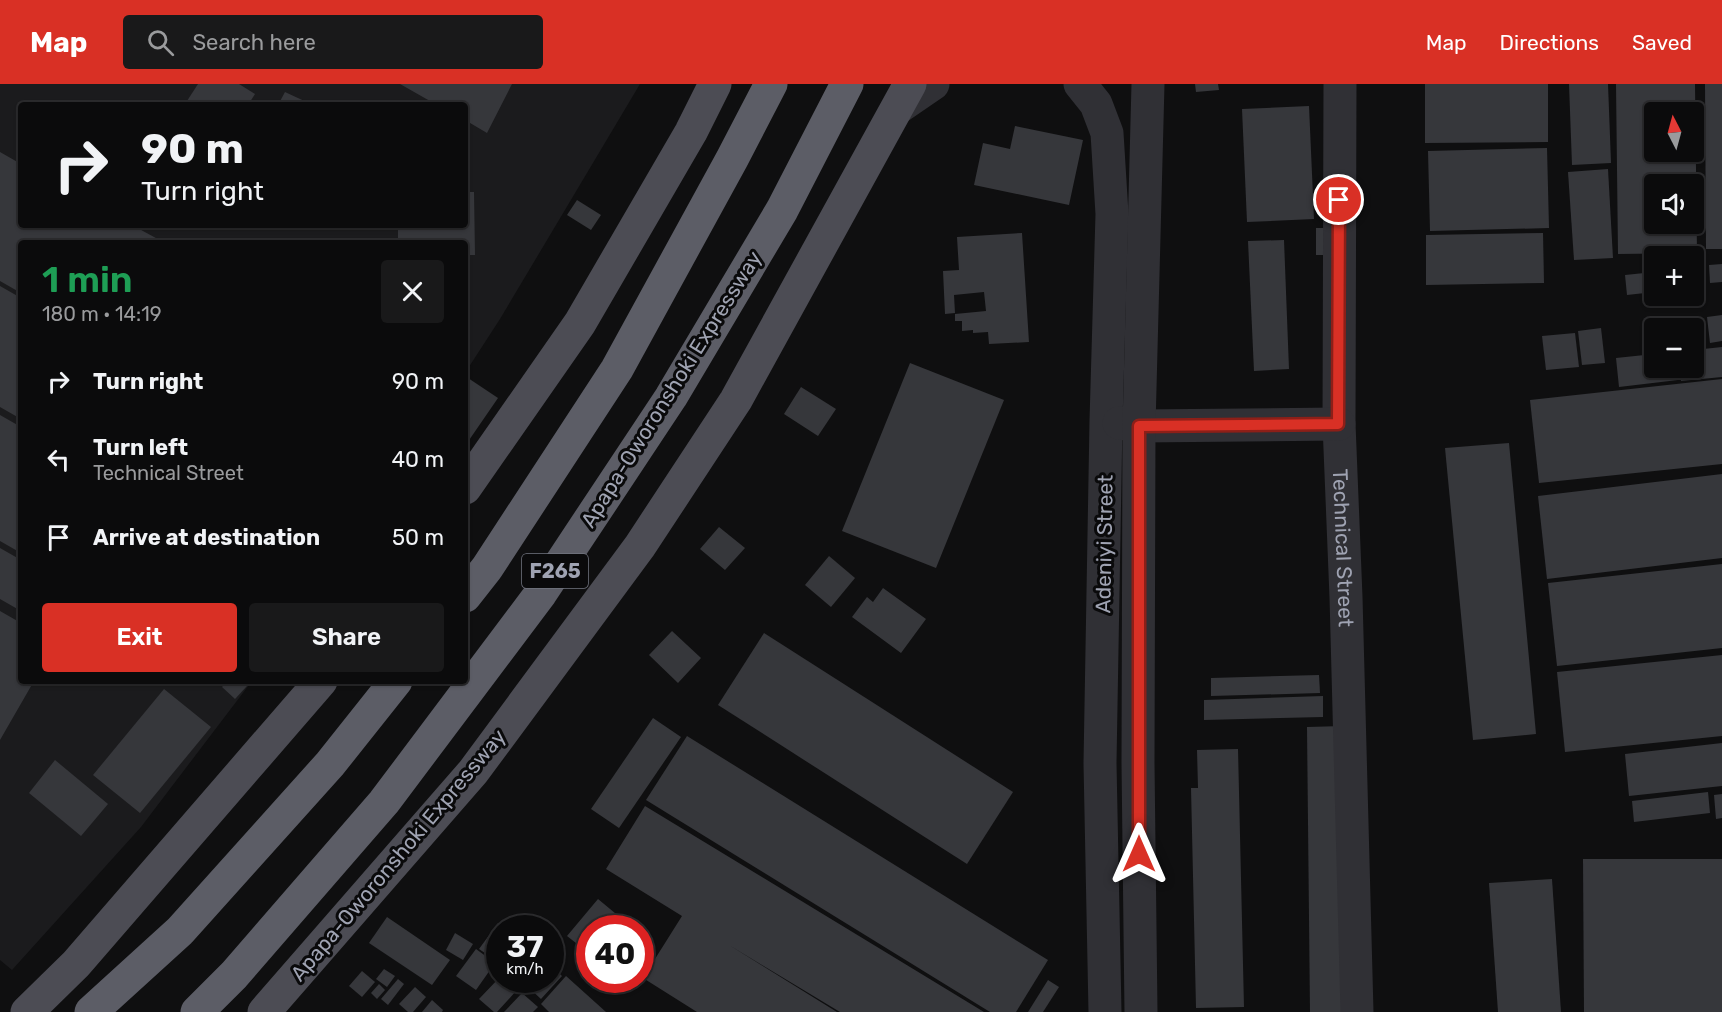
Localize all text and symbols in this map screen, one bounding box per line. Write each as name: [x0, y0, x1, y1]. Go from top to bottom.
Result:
search box: [123, 15, 543, 69]
text: Map: [30, 26, 87, 59]
icon: search: [144, 26, 177, 59]
text: Search here: [192, 29, 316, 56]
text: Map: [1426, 30, 1467, 55]
text: Directions: [1500, 30, 1599, 55]
text: Saved: [1632, 30, 1692, 55]
north arrow: [1644, 102, 1704, 162]
map controls: [1644, 102, 1704, 378]
text: 90 m: [141, 124, 244, 174]
icon: right: [42, 126, 120, 204]
pin: [1313, 174, 1364, 225]
button: sound: [1644, 174, 1704, 234]
text: Turn right: [141, 175, 264, 207]
icon: arrive: [1322, 183, 1355, 216]
street label: Apapa-Oworonshoki Expressway: [575, 246, 767, 532]
button: +: [1644, 246, 1704, 306]
text: 1 min: [42, 258, 133, 301]
button: close: [381, 260, 444, 323]
text: 180 m · 14:19: [42, 302, 162, 326]
button: −: [1644, 318, 1704, 378]
icon: right: [42, 365, 75, 398]
text: Turn right: [93, 368, 203, 395]
text: 90 m: [392, 368, 444, 395]
text: Turn left: [93, 434, 188, 461]
icon: left: [42, 443, 75, 476]
text: 40 m: [391, 446, 444, 473]
text: Technical Street: [93, 461, 244, 485]
street label: Technical Street: [1328, 468, 1359, 627]
street label: Adeniyi Street: [1090, 475, 1118, 613]
icon: arrive: [42, 521, 75, 554]
text: Arrive at destination: [93, 524, 320, 551]
text: 50 m: [392, 524, 444, 551]
road number: F265: [522, 554, 588, 588]
button: Exit: [42, 603, 237, 672]
button: Share: [249, 603, 444, 672]
street label: Apapa-Oworonshoki Expressway: [285, 724, 511, 986]
position arrow: [1107, 822, 1171, 886]
speed limit sign: 40: [576, 915, 654, 993]
text: 37: [507, 929, 543, 965]
text: km/h: [506, 960, 544, 978]

